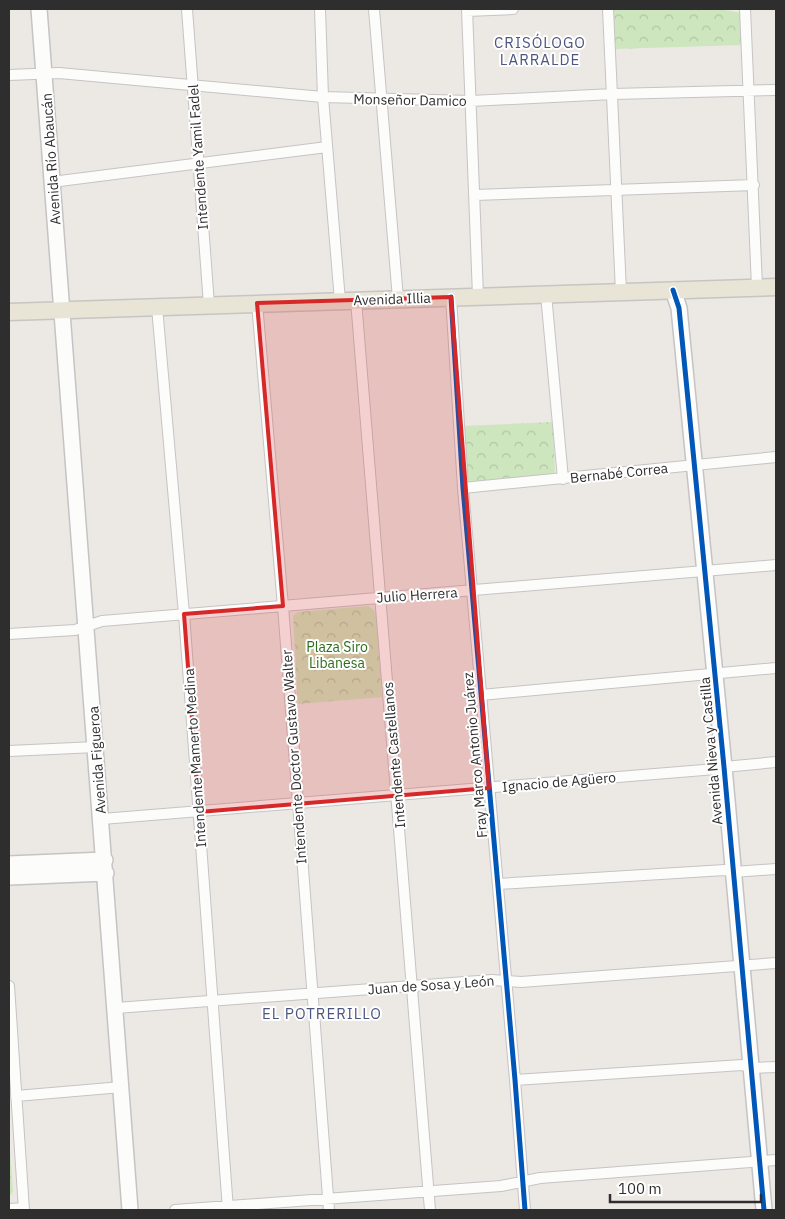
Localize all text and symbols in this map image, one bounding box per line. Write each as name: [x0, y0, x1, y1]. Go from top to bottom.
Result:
district label: CRISÓLOGO LARRALDE: [494, 33, 586, 69]
street label: Intendente Yamil Fadel: [184, 83, 212, 230]
street label: Monseñor Damico: [353, 90, 467, 110]
street label: Avenida Río Abaucán: [37, 92, 65, 226]
street label: Avenida Illia: [353, 289, 432, 309]
street label: Bernabé Correa: [569, 459, 669, 487]
street label: Julio Herrera: [376, 583, 459, 607]
park label: Plaza Siro Libanesa: [306, 638, 368, 672]
street label: Intendente Doctor Gustavo Walter: [278, 649, 310, 865]
street label: Intendente Mamerto Medina: [180, 667, 210, 848]
street label: Fray Marco Antonio Juárez: [459, 671, 491, 839]
street label: Avenida Nieva y Castilla: [696, 676, 726, 826]
street label: Intendente Castellanos: [379, 681, 409, 829]
street label: Avenida Figueroa: [84, 705, 110, 815]
street label: Ignacio de Agüero: [501, 768, 617, 796]
street label: Juan de Sosa y León: [367, 972, 495, 998]
district label: EL POTRERILLO: [262, 1004, 382, 1023]
scale bar: [610, 1172, 761, 1204]
text: 100 m: [618, 1179, 662, 1198]

